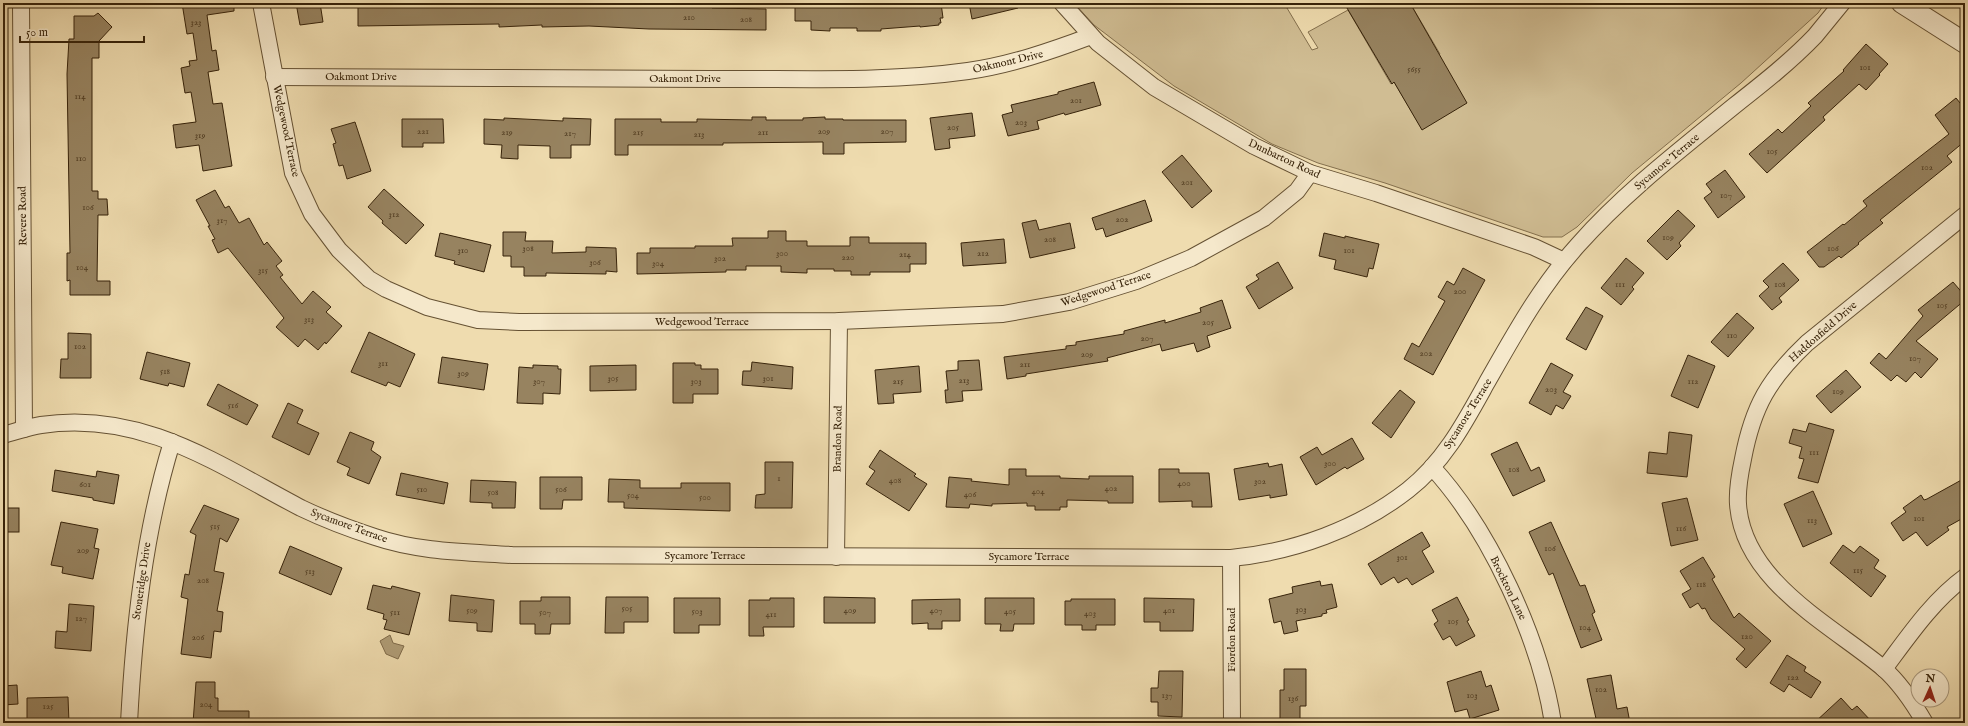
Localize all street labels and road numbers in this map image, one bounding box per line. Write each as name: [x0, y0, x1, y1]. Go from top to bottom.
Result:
street label: Oakmont Drive: [971, 47, 1045, 77]
street label: Oakmont Drive: [325, 70, 397, 84]
street label: Oakmont Drive: [649, 72, 721, 86]
street label: Wedgewood Terrace: [269, 84, 303, 178]
street label: Sycamore Terrace: [1632, 131, 1702, 193]
street label: Dunbarton Road: [1246, 136, 1322, 182]
street label: Revere Road: [15, 186, 31, 246]
street label: Wedgewood Terrace: [1059, 268, 1153, 310]
street label: Haddonfield Drive: [1786, 299, 1860, 365]
street label: Wedgewood Terrace: [655, 315, 749, 329]
street label: Sycamore Terrace: [1441, 376, 1495, 452]
street label: Brandon Road: [830, 405, 846, 473]
street label: Sycamore Terrace: [309, 506, 389, 546]
street label: Stoneridge Drive: [130, 541, 154, 621]
street label: Sycamore Terrace: [665, 549, 745, 563]
street label: Sycamore Terrace: [989, 550, 1069, 564]
street label: Brockton Lane: [1487, 554, 1529, 622]
street label: Fiordon Road: [1225, 608, 1239, 672]

